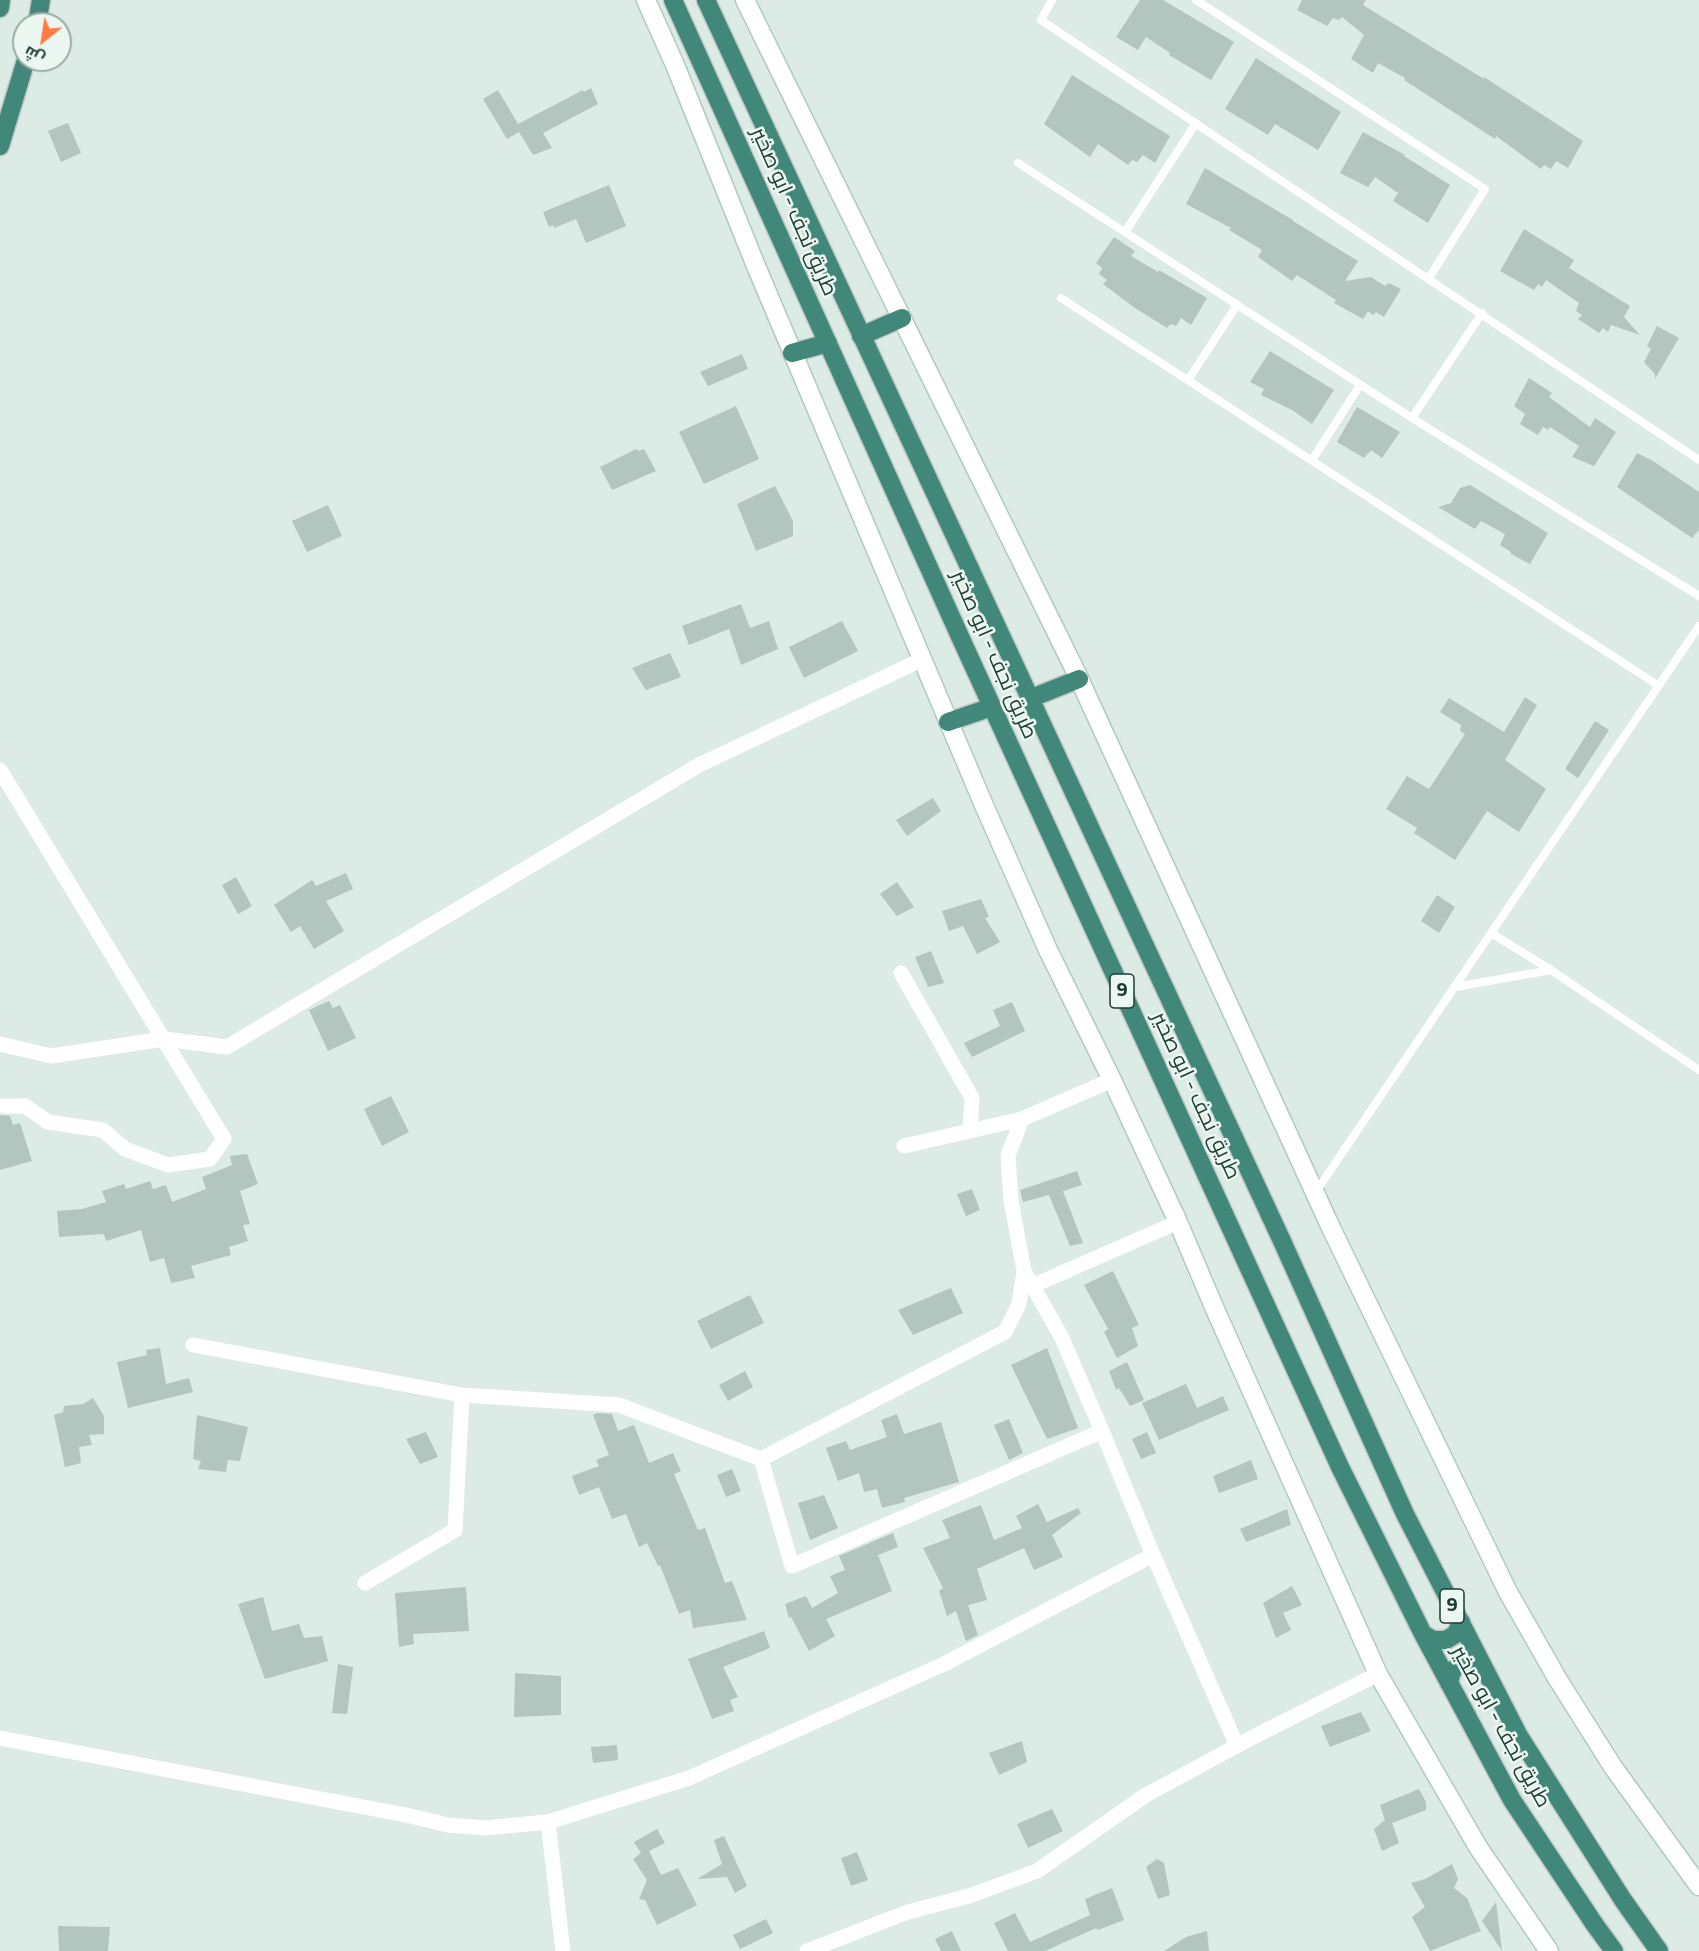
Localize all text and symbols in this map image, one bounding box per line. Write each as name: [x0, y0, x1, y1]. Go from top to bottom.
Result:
north arrow: [12, 12, 72, 72]
text: ش: [19, 40, 49, 71]
street label: طريق نجف - ابو صخير: [745, 124, 841, 300]
street label: طريق نجف - ابو صخير: [945, 567, 1041, 743]
road number: 9: [1110, 974, 1134, 1008]
street label: طريق نجف - ابو صخير: [1145, 1008, 1245, 1184]
road number: 9: [1440, 1589, 1464, 1623]
street label: طريق نجف - ابو صخير: [1445, 1641, 1555, 1813]

